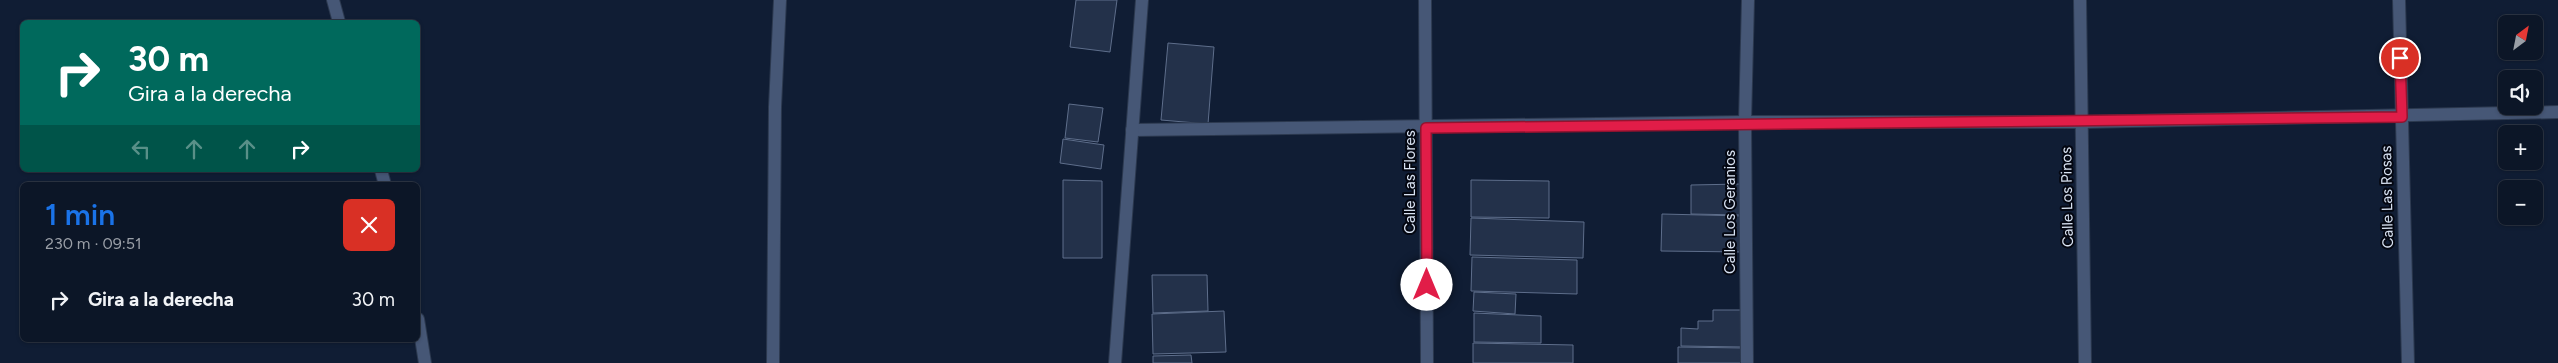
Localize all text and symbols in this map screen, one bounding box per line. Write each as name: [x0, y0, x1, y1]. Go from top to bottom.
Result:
north arrow: [2498, 15, 2542, 60]
map controls: [2498, 15, 2543, 225]
pin: [2379, 37, 2421, 79]
text: 30 m: [128, 38, 209, 80]
icon: right: [45, 40, 110, 105]
icon: arrive: [2386, 44, 2414, 72]
button: sound: [2498, 70, 2543, 115]
text: Gira a la derecha: [128, 80, 292, 107]
button: +: [2498, 125, 2543, 170]
street label: Calle Las Flores: [1401, 130, 1419, 234]
icon: left: [127, 135, 155, 163]
icon: ahead: [180, 135, 208, 163]
icon: ahead: [233, 135, 261, 163]
icon: right: [286, 135, 314, 163]
street label: Calle Las Rosas: [2377, 145, 2397, 249]
street label: Calle Los Pinos: [2057, 147, 2077, 247]
street label: Calle Los Geranios: [1721, 150, 1739, 274]
button: −: [2498, 180, 2543, 225]
text: 1 min: [45, 196, 115, 233]
button: close: [343, 199, 395, 251]
text: 230 m · 09:51: [45, 234, 142, 253]
position arrow: [1400, 258, 1452, 310]
icon: right: [45, 286, 73, 314]
text: Gira a la derecha: [88, 288, 234, 311]
text: 30 m: [352, 288, 395, 311]

